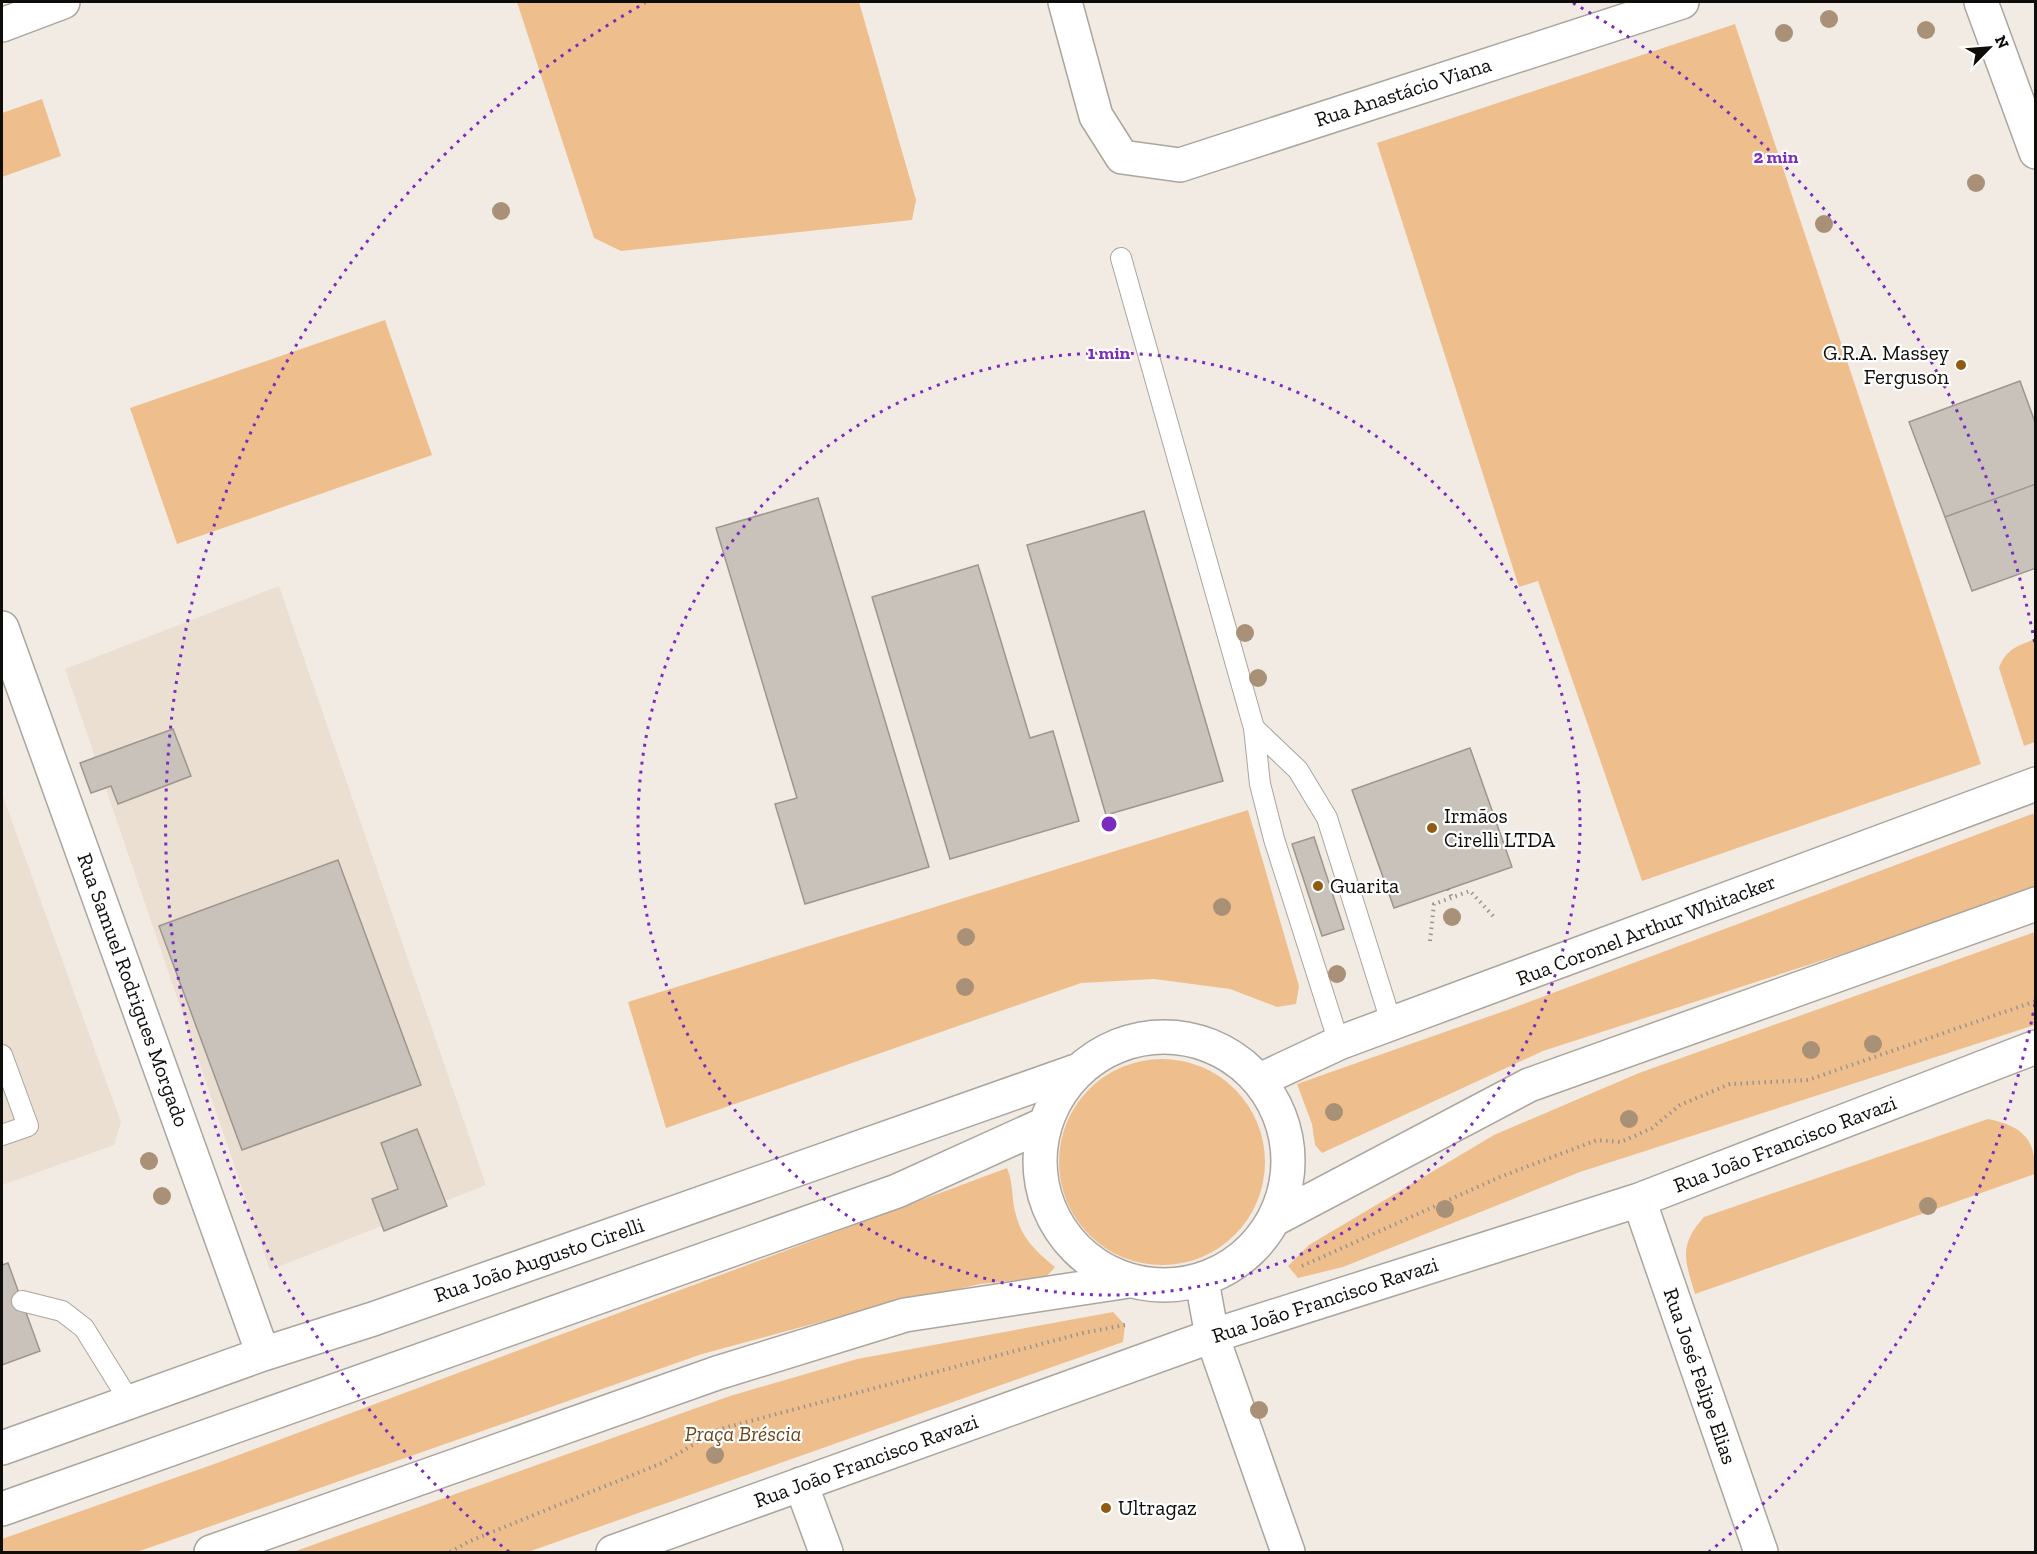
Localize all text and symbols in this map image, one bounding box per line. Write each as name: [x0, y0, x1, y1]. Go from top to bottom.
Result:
north arrow: [1959, 18, 2019, 78]
text: N: [1991, 32, 2013, 51]
street label: Rua Anastácio Viana: [1312, 51, 1494, 132]
text: 2 min: [1754, 146, 1799, 168]
place label: G.R.A. Massey Ferguson: [1823, 340, 1949, 389]
text: 1 min: [1088, 342, 1131, 364]
marker: G.R.A. Massey Ferguson: [1954, 358, 1968, 372]
place label: Irmãos Cirelli LTDA: [1444, 803, 1555, 852]
centre of rings: [1099, 814, 1119, 834]
marker: Irmãos Cirelli LTDA: [1425, 821, 1439, 835]
street label: Rua Samuel Rodrigues Morgado: [72, 850, 195, 1130]
street label: Rua Coronel Arthur Whitacker: [1513, 868, 1779, 991]
place label: Guarita: [1330, 873, 1399, 898]
marker: Guarita: [1311, 879, 1325, 893]
street label: Rua João Francisco Ravazi: [1670, 1089, 1900, 1198]
street label: Rua João Augusto Cirelli: [431, 1212, 647, 1307]
street label: Rua João Francisco Ravazi: [1208, 1251, 1441, 1348]
street label: Rua José Felipe Elias: [1659, 1284, 1742, 1467]
street label: Rua João Francisco Ravazi: [750, 1408, 981, 1513]
park label: Praça Bréscia: [685, 1421, 801, 1446]
place label: Ultragaz: [1118, 1495, 1197, 1520]
marker: Ultragaz: [1099, 1501, 1113, 1515]

